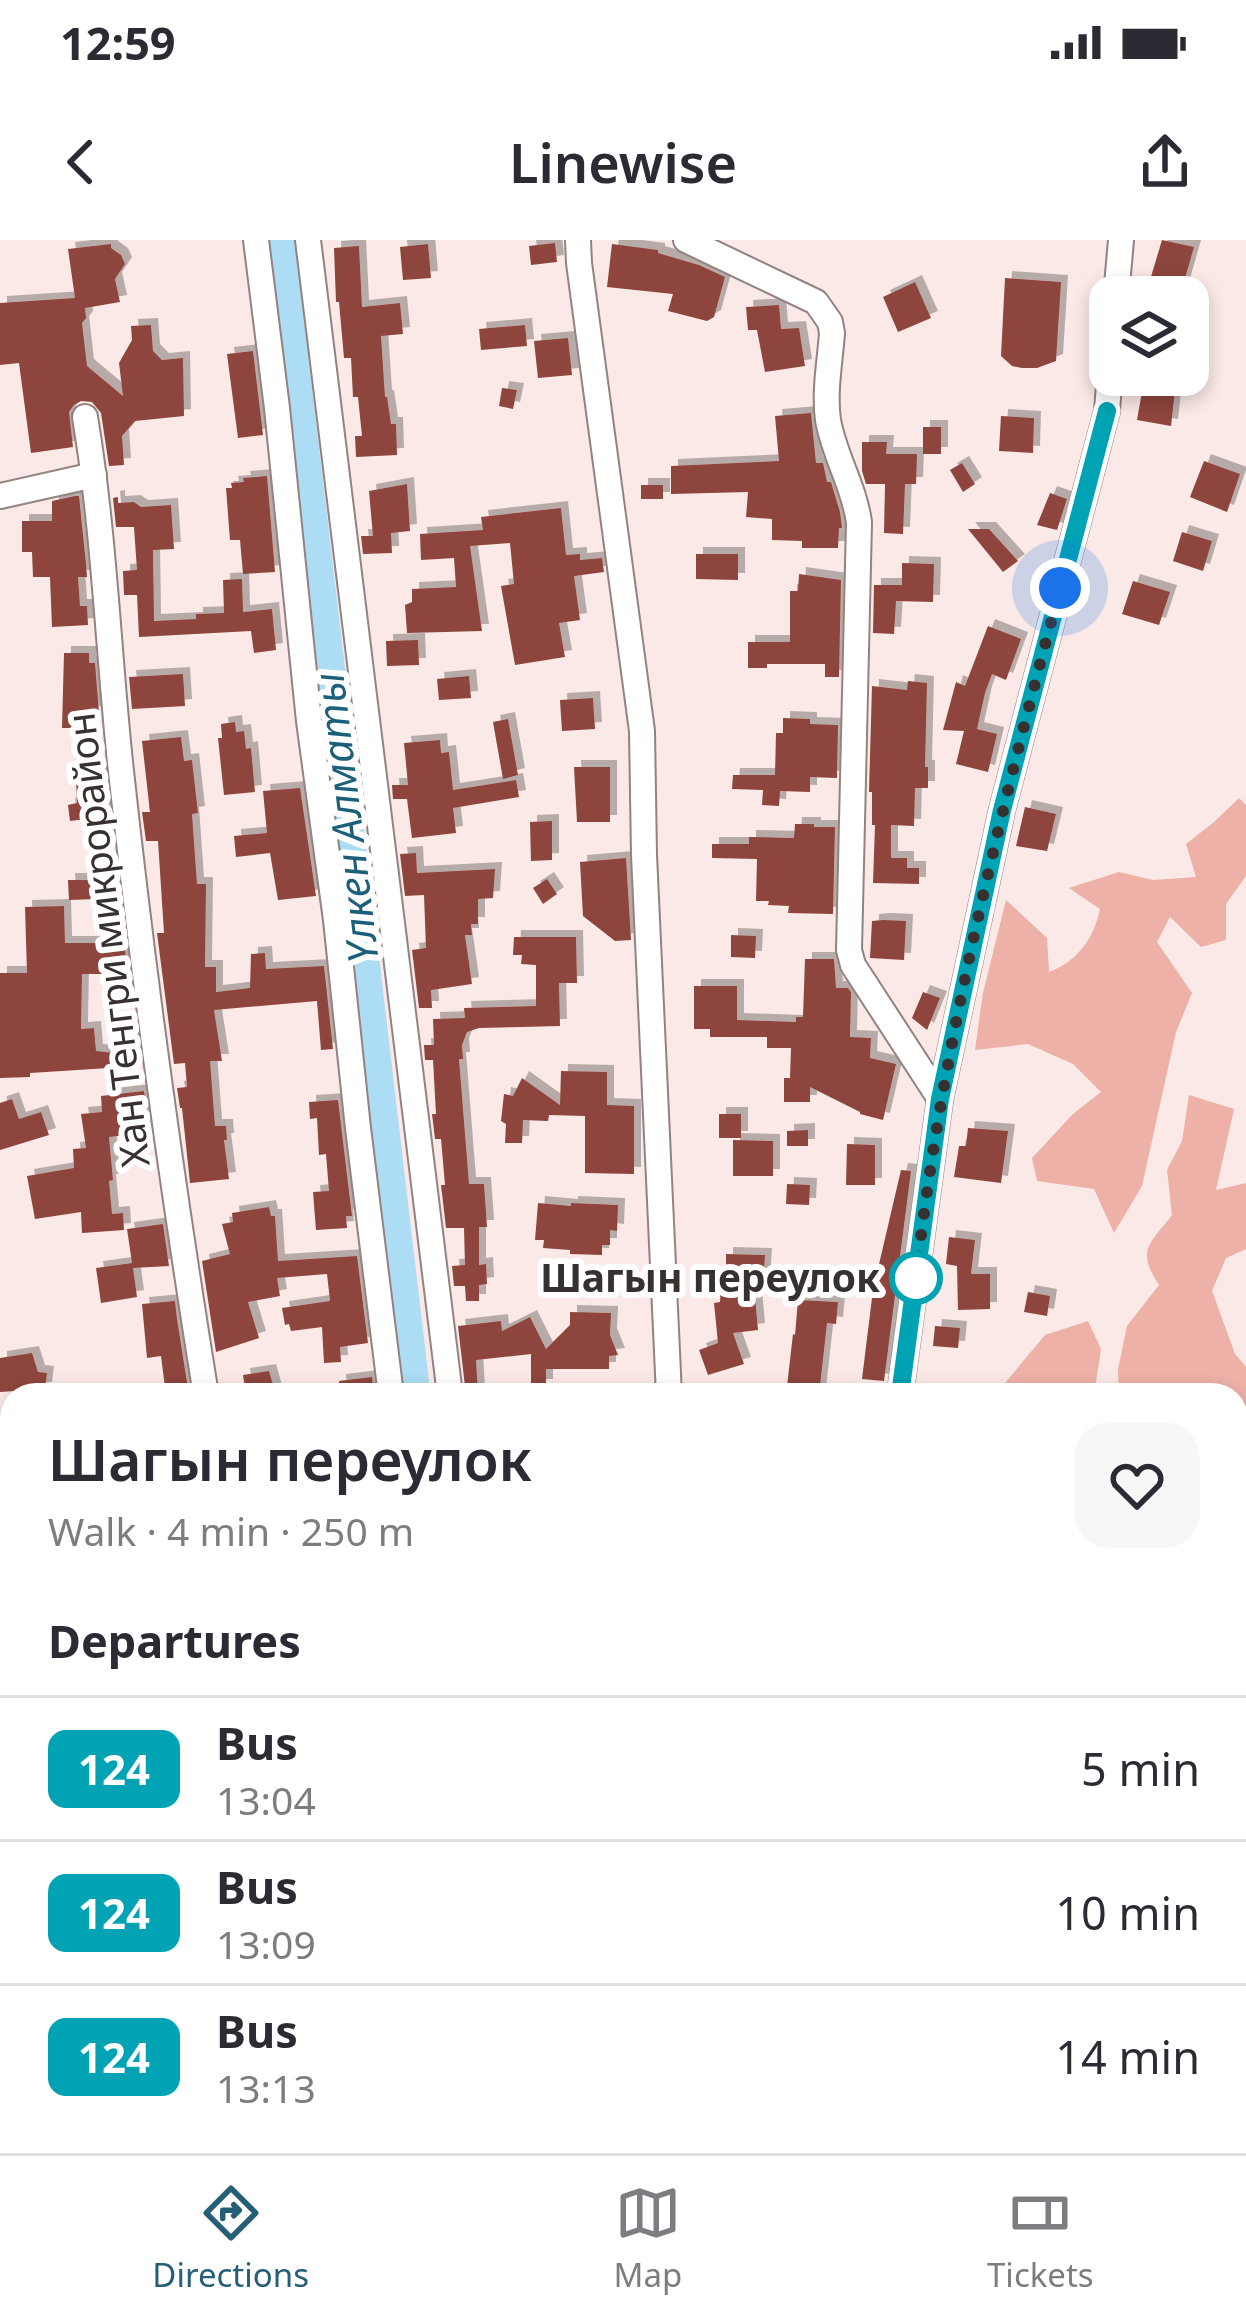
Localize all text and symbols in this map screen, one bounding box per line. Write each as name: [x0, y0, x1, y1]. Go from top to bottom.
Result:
text: 12:59: [60, 12, 176, 73]
text: Linewise: [509, 125, 737, 199]
icon: back: [48, 129, 114, 195]
icon: share: [1132, 129, 1198, 195]
map controls: [1089, 276, 1209, 396]
button: layers: [1089, 276, 1209, 396]
your location: [1030, 558, 1090, 618]
water label: Үлкен Алматы: [298, 670, 391, 966]
street label: Хан Тенгри микрорайон: [52, 710, 161, 1170]
place label: Шагын переулок: [540, 1250, 880, 1303]
marker: Шагын переулок: [891, 1253, 941, 1303]
text: Шагын переулок: [48, 1420, 532, 1498]
button: heart: [1074, 1422, 1200, 1548]
text: Walk · 4 min · 250 m: [48, 1504, 414, 1557]
text: Departures: [48, 1610, 301, 1671]
text: Bus: [216, 1712, 298, 1773]
text: 5 min: [1081, 1738, 1200, 1799]
text: 124: [78, 1740, 150, 1797]
text: 13:04: [216, 1773, 316, 1826]
text: Bus: [216, 1856, 298, 1917]
text: 10 min: [1055, 1882, 1200, 1943]
text: 124: [78, 1884, 150, 1941]
text: 13:09: [216, 1917, 316, 1970]
text: Bus: [216, 2000, 298, 2061]
text: 14 min: [1055, 2026, 1200, 2087]
text: 124: [78, 2028, 150, 2085]
text: 13:13: [216, 2061, 316, 2114]
tab: Directions: [152, 2180, 309, 2297]
tab: Map: [614, 2180, 682, 2297]
tab: Tickets: [987, 2180, 1094, 2297]

